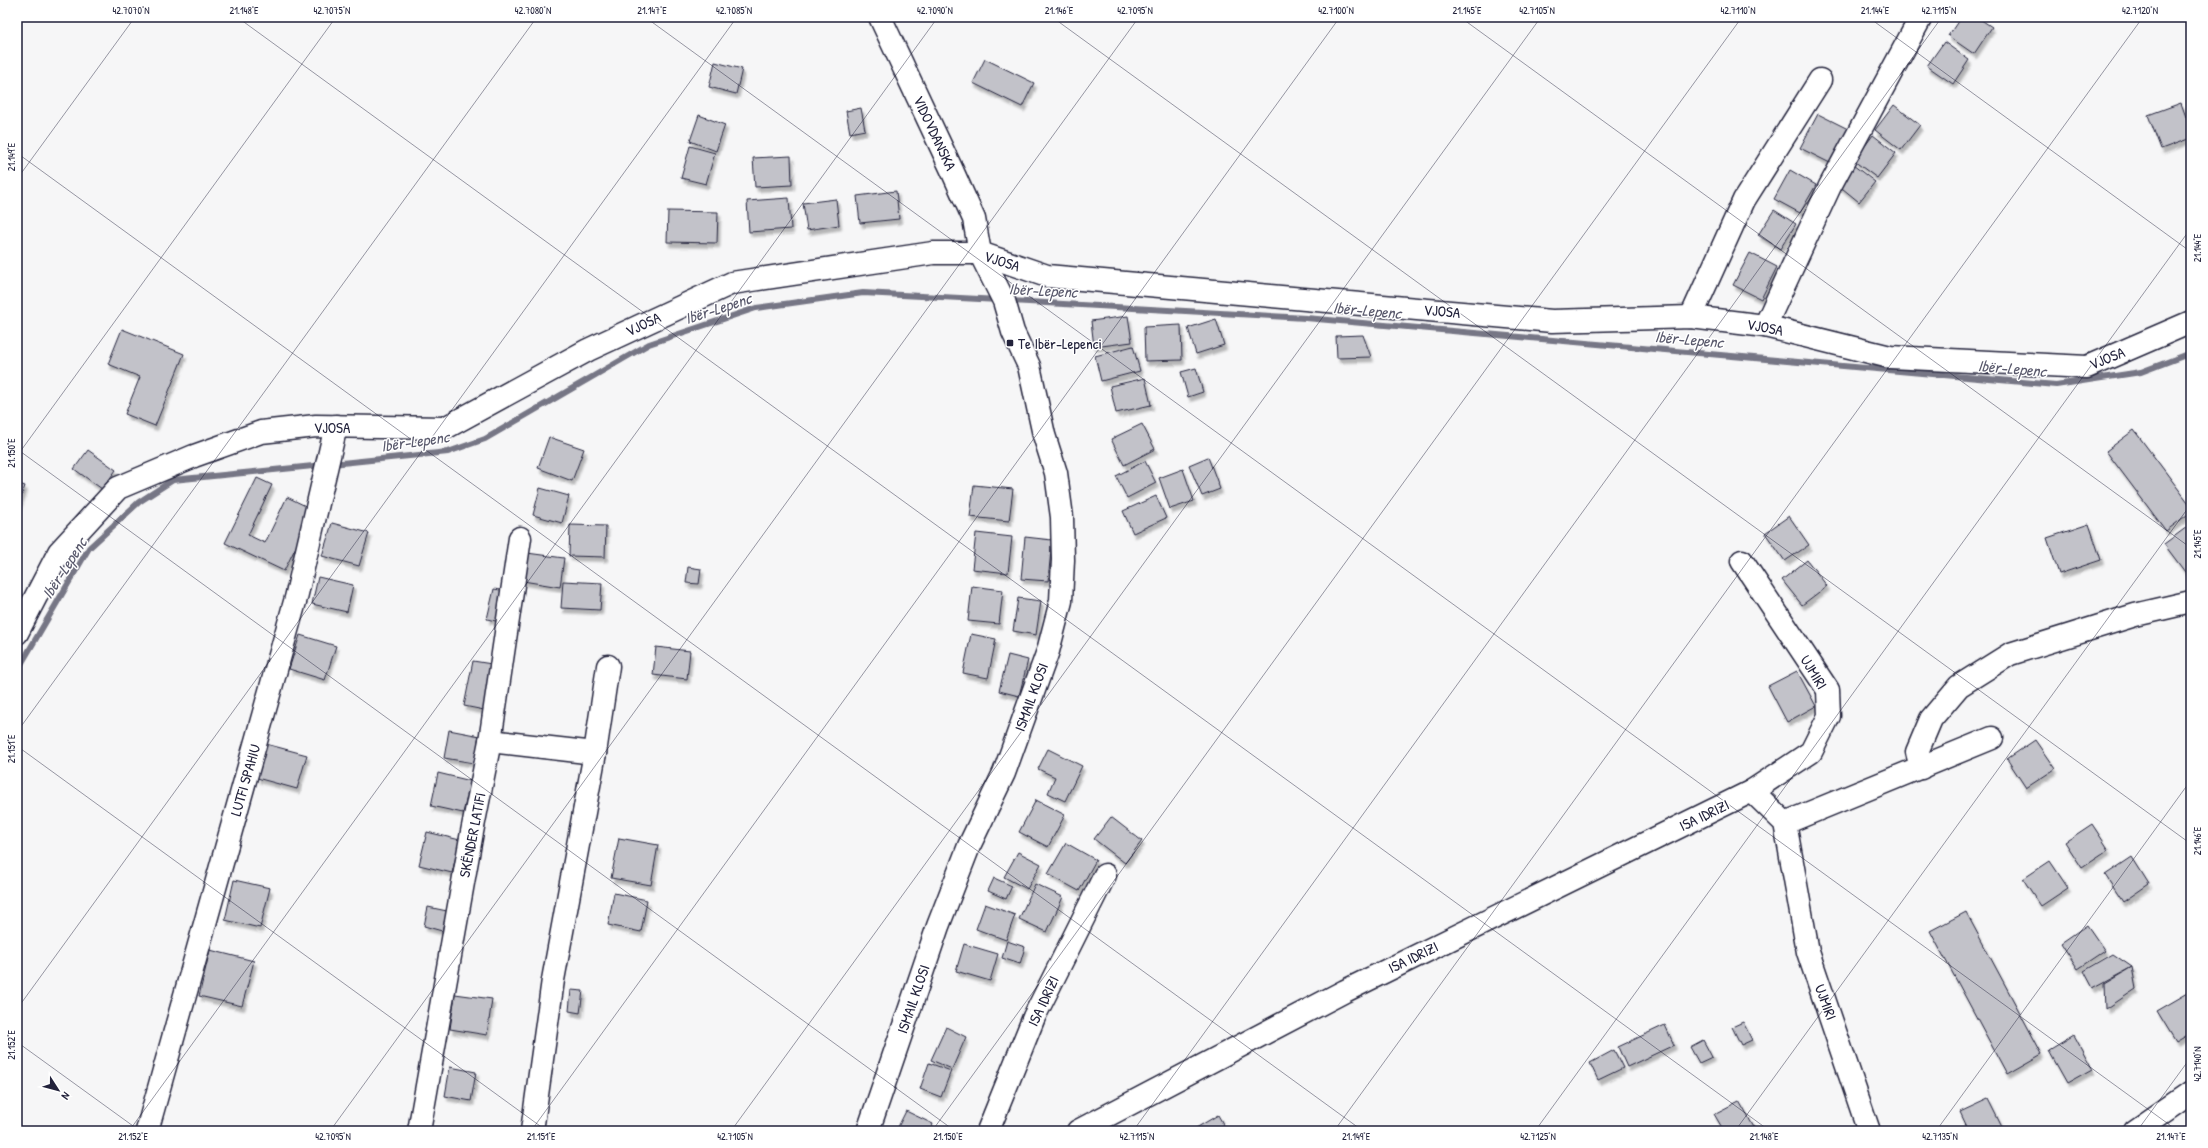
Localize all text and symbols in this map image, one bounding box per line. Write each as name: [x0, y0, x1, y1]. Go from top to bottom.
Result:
text: 42.7070°N: [112, 4, 150, 17]
text: 21.148°E: [230, 4, 259, 17]
text: 42.7075°N: [314, 4, 350, 17]
text: 42.7080°N: [515, 4, 551, 17]
text: 21.147°E: [637, 4, 667, 17]
text: 42.7085°N: [716, 4, 752, 17]
text: 42.7090°N: [917, 4, 953, 17]
text: 21.146°E: [1045, 4, 1074, 17]
text: 42.7095°N: [1117, 4, 1153, 17]
text: 42.7100°N: [1318, 4, 1354, 17]
text: 21.145°E: [1453, 4, 1482, 17]
text: 42.7105°N: [1519, 4, 1555, 17]
text: 42.7110°N: [1721, 4, 1755, 17]
text: 21.144°E: [1861, 4, 1890, 17]
text: 42.7115°N: [1922, 4, 1956, 17]
text: 42.7120°N: [2122, 4, 2158, 17]
street label: VIDOVDANSKA: [909, 92, 962, 174]
text: 21.149°E: [5, 142, 18, 171]
text: 21.144°E: [2191, 233, 2204, 262]
street label: VJOSA: [981, 245, 1023, 277]
water label: Ibër-Lepenc: [1008, 277, 1079, 303]
water label: Ibër-Lepenc: [682, 286, 756, 329]
water label: Ibër-Lepenc: [1332, 296, 1404, 324]
street label: VJOSA: [1423, 299, 1462, 323]
street label: VJOSA: [622, 306, 665, 341]
street label: VJOSA: [1745, 313, 1786, 341]
water label: Ibër-Lepenc: [1654, 325, 1726, 353]
place label: Te Ibër-Lepenci: [1018, 333, 1102, 354]
marker: Te Ibër-Lepenci: [1005, 338, 1015, 348]
street label: VJOSA: [2086, 341, 2128, 375]
water label: Ibër-Lepenc: [1977, 354, 2049, 382]
street label: VJOSA: [314, 417, 351, 438]
water label: Ibër-Lepenc: [380, 425, 452, 457]
text: 21.150°E: [5, 438, 18, 468]
text: 21.145°E: [2191, 529, 2204, 558]
water label: Ibër-Lepenc: [36, 532, 93, 603]
street label: UJMIRI: [1796, 651, 1832, 693]
street label: ISMAIL KLOSI: [1009, 660, 1053, 734]
text: 21.151°E: [5, 734, 18, 763]
street label: LUTFI SPAHIU: [225, 742, 265, 818]
street label: SKËNDER LATIFI: [453, 791, 491, 879]
street label: ISA IDRIZI: [1675, 794, 1733, 836]
text: 21.146°E: [2191, 826, 2204, 855]
street label: ISA IDRIZI: [1384, 936, 1442, 978]
street label: ISMAIL KLOSI: [891, 962, 935, 1036]
street label: ISA IDRIZI: [1022, 972, 1064, 1030]
street label: UJMIRI: [1810, 981, 1842, 1023]
text: 21.152°E: [5, 1030, 18, 1060]
text: 42.7140°N: [2191, 1046, 2204, 1082]
north arrow: [38, 1070, 78, 1110]
text: N: [59, 1089, 73, 1102]
text: 21.152°E: [118, 1130, 148, 1143]
text: 42.7095°N: [315, 1130, 351, 1143]
text: 21.151°E: [527, 1130, 556, 1143]
text: 42.7105°N: [717, 1130, 753, 1143]
text: 21.150°E: [933, 1130, 963, 1143]
text: 42.7115°N: [1120, 1130, 1154, 1143]
text: 21.149°E: [1342, 1130, 1371, 1143]
text: 42.7125°N: [1520, 1130, 1556, 1143]
text: 21.148°E: [1750, 1130, 1779, 1143]
text: 42.7135°N: [1922, 1130, 1958, 1143]
text: 21.147°E: [2156, 1130, 2186, 1143]

